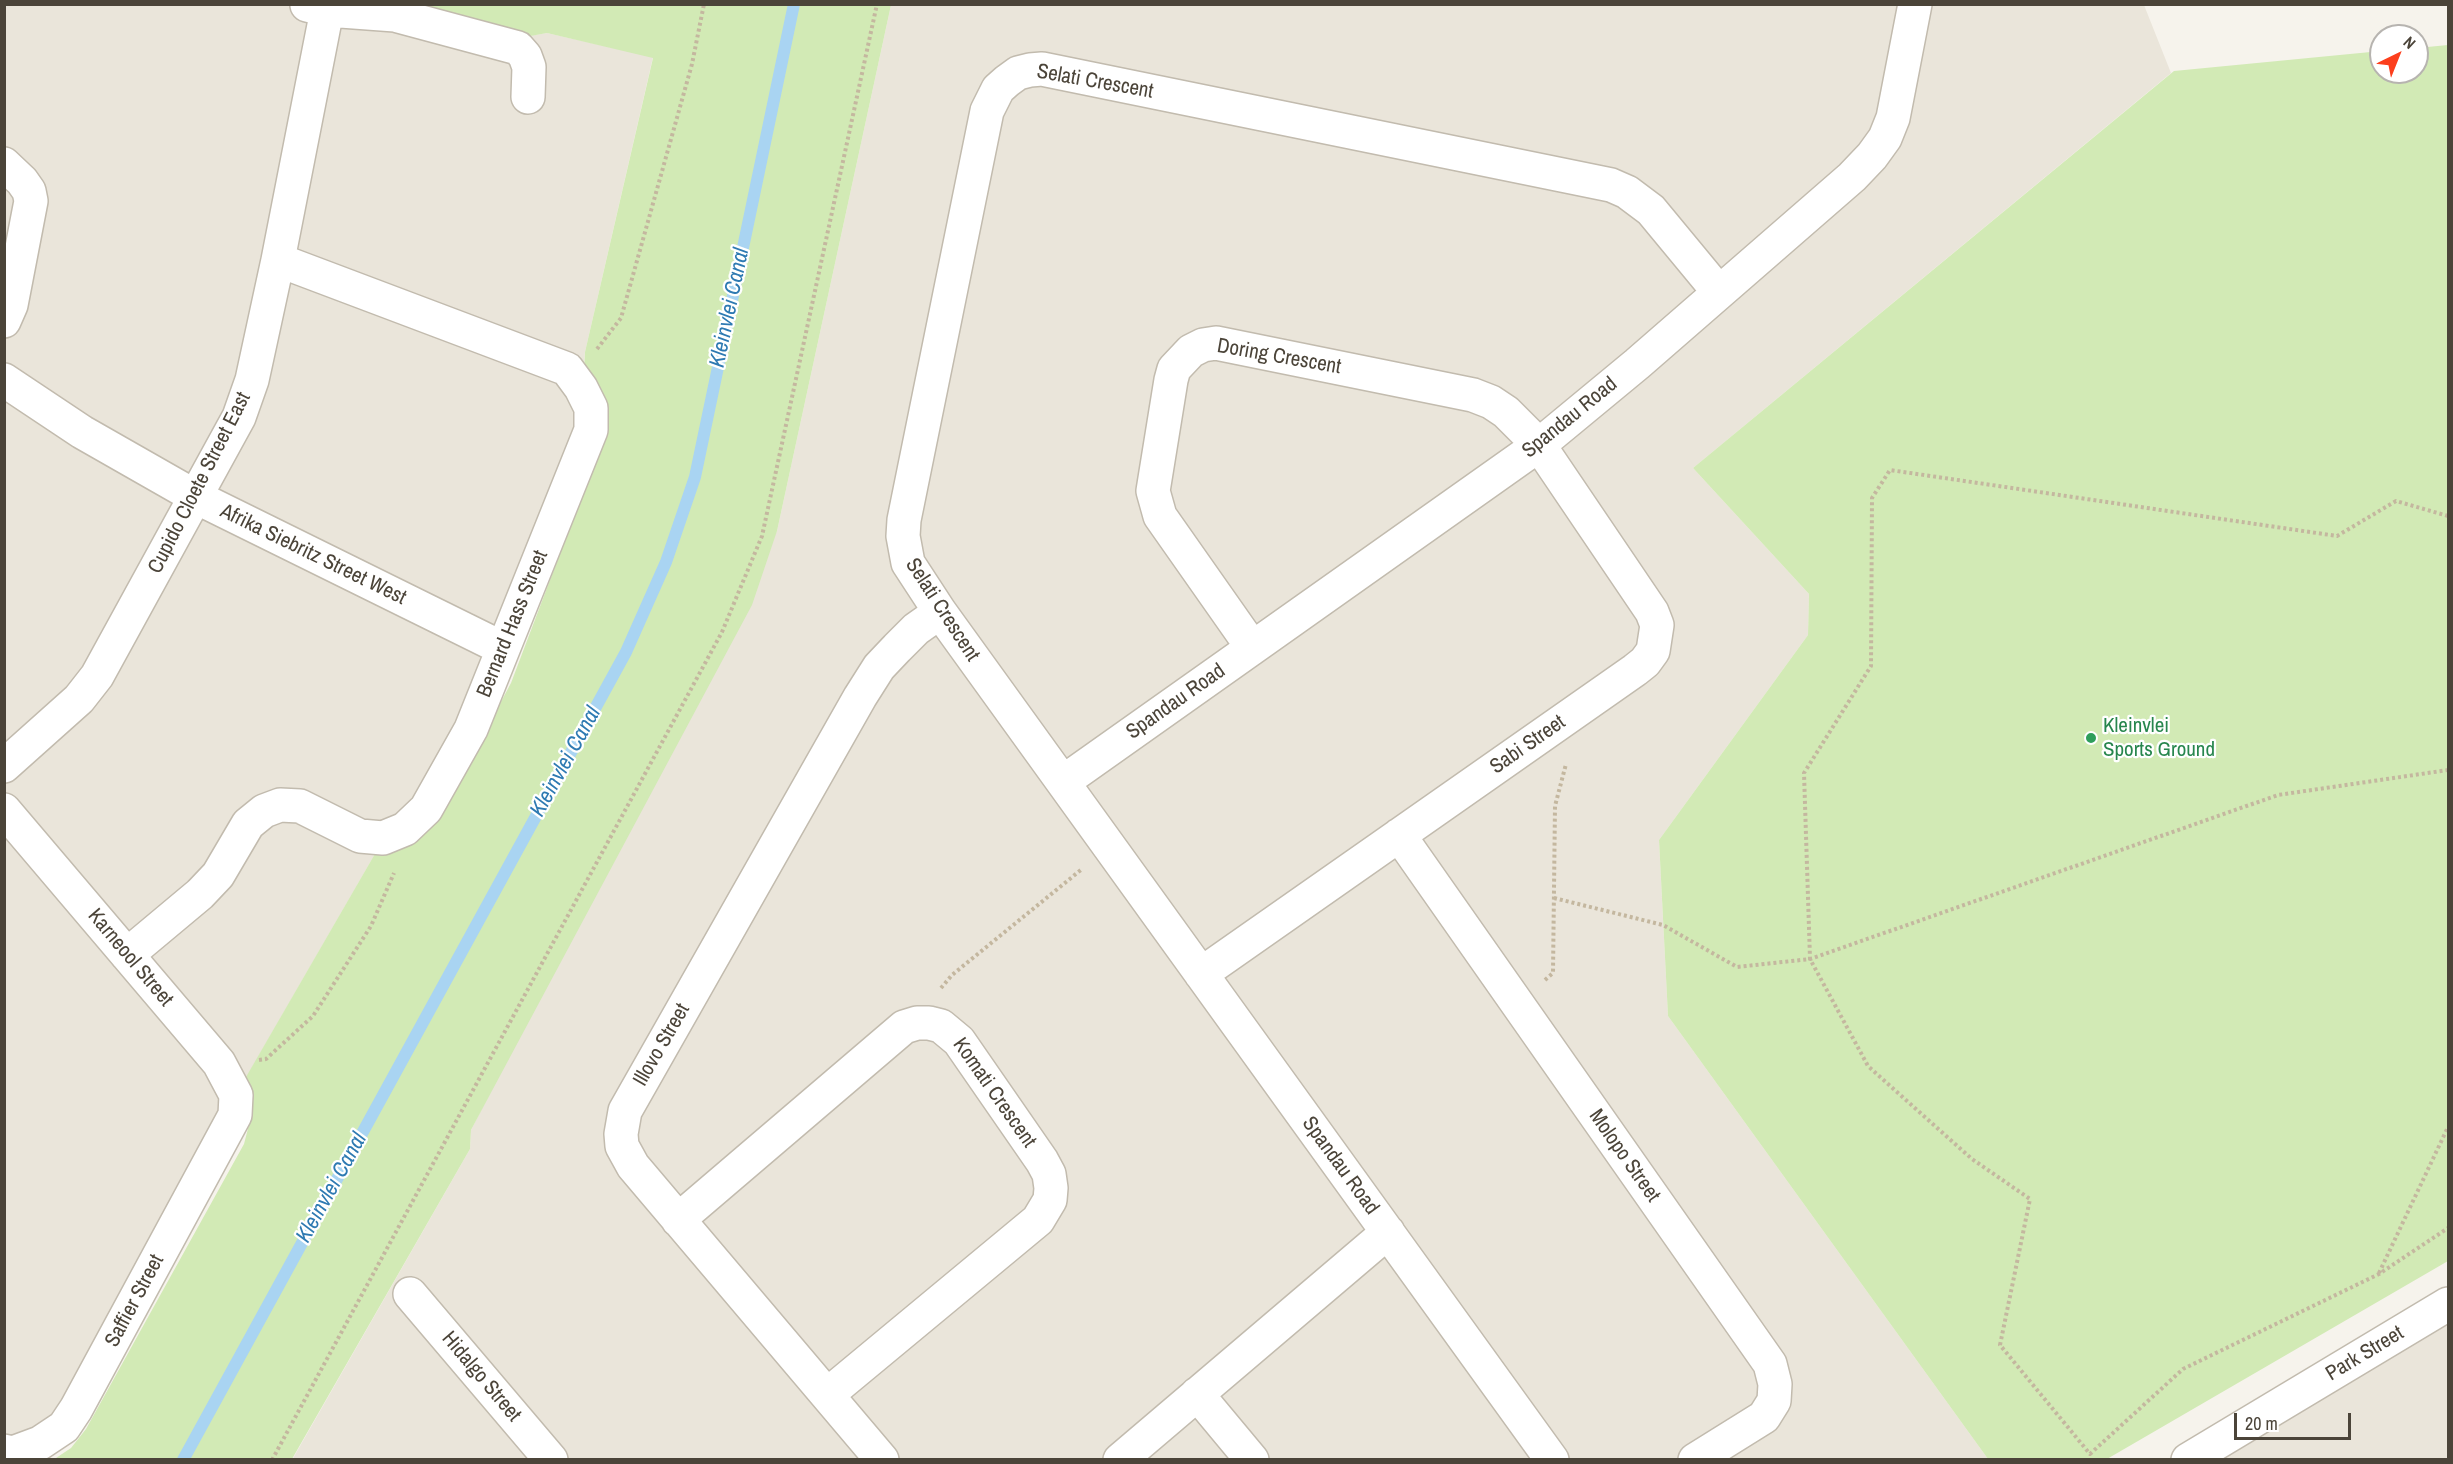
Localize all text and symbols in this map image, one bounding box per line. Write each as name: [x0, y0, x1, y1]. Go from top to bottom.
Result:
north arrow: [2369, 24, 2429, 84]
text: N: [2399, 31, 2421, 54]
street label: Selati Crescent: [1035, 59, 1155, 105]
water label: Kleinvlei Canal: [704, 246, 756, 370]
street label: Doring Crescent: [1215, 334, 1343, 380]
street label: Spandau Road: [1517, 372, 1623, 464]
street label: Cupido Cloete Street East: [143, 388, 257, 578]
street label: Afrika Siebritz Street West: [216, 499, 410, 611]
street label: Bernard Hass Street: [472, 547, 554, 701]
street label: Selati Crescent: [899, 554, 985, 666]
street label: Spandau Road: [1122, 659, 1230, 745]
water label: Kleinvlei Canal: [525, 703, 607, 821]
street label: Sabi Street: [1485, 710, 1571, 780]
place label: Kleinvlei Sports Ground: [2103, 713, 2215, 763]
marker: Kleinvlei Sports Ground: [2084, 731, 2098, 745]
street label: Karneool Street: [82, 904, 178, 1012]
street label: Illovo Street: [628, 999, 696, 1091]
street label: Komati Crescent: [947, 1033, 1041, 1153]
street label: Molopo Street: [1583, 1105, 1665, 1207]
street label: Spandau Road: [1296, 1112, 1384, 1220]
water label: Kleinvlei Canal: [291, 1129, 373, 1247]
street label: Saffier Street: [100, 1250, 170, 1352]
street label: Park Street: [2322, 1321, 2408, 1387]
street label: Hidalgo Street: [436, 1327, 526, 1427]
scale bar: [2237, 1401, 2354, 1439]
text: 20 m: [2245, 1411, 2278, 1436]

